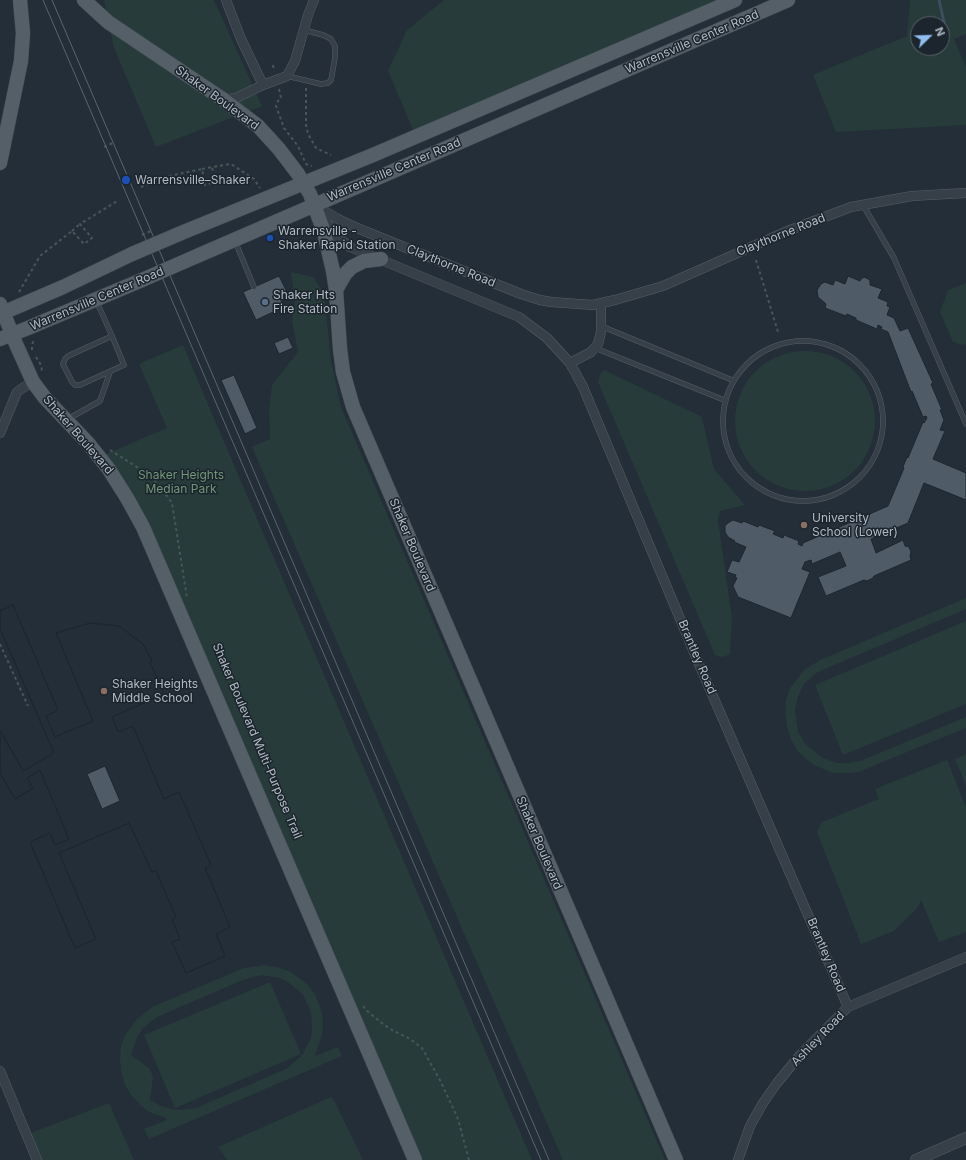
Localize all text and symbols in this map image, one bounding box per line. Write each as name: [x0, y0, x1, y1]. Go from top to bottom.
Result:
street label: Warrensville Center Road: [623, 7, 761, 77]
north arrow: [910, 16, 950, 56]
text: N: [932, 25, 948, 38]
street label: Shaker Boulevard: [172, 63, 262, 133]
street label: Warrensville Center Road: [325, 135, 463, 205]
place label: Warrensville–Shaker: [135, 173, 250, 187]
marker: Warrensville–Shaker: [120, 174, 132, 186]
street label: Claythorne Road: [735, 211, 827, 259]
place label: Warrensville - Shaker Rapid Station: [278, 224, 396, 252]
marker: Warrensville - Shaker Rapid Station: [265, 233, 275, 243]
street label: Claythorne Road: [405, 242, 497, 290]
street label: Warrensville Center Road: [28, 264, 166, 334]
place label: Shaker Hts Fire Station: [273, 288, 337, 316]
marker: Shaker Hts Fire Station: [260, 297, 270, 307]
street label: Shaker Boulevard: [40, 393, 116, 477]
park label: Shaker Heights Median Park: [138, 468, 224, 496]
street label: Shaker Boulevard: [386, 496, 438, 594]
place label: University School (Lower): [812, 511, 898, 539]
marker: University School (Lower): [799, 520, 809, 530]
street label: Brantley Road: [675, 618, 719, 696]
street label: Shaker Boulevard Multi-Purpose Trail: [209, 641, 305, 841]
place label: Shaker Heights Middle School: [112, 677, 198, 705]
marker: Shaker Heights Middle School: [99, 686, 109, 696]
street label: Shaker Boulevard: [513, 794, 565, 892]
street label: Brantley Road: [804, 916, 848, 994]
street label: Ashley Road: [788, 1009, 848, 1069]

